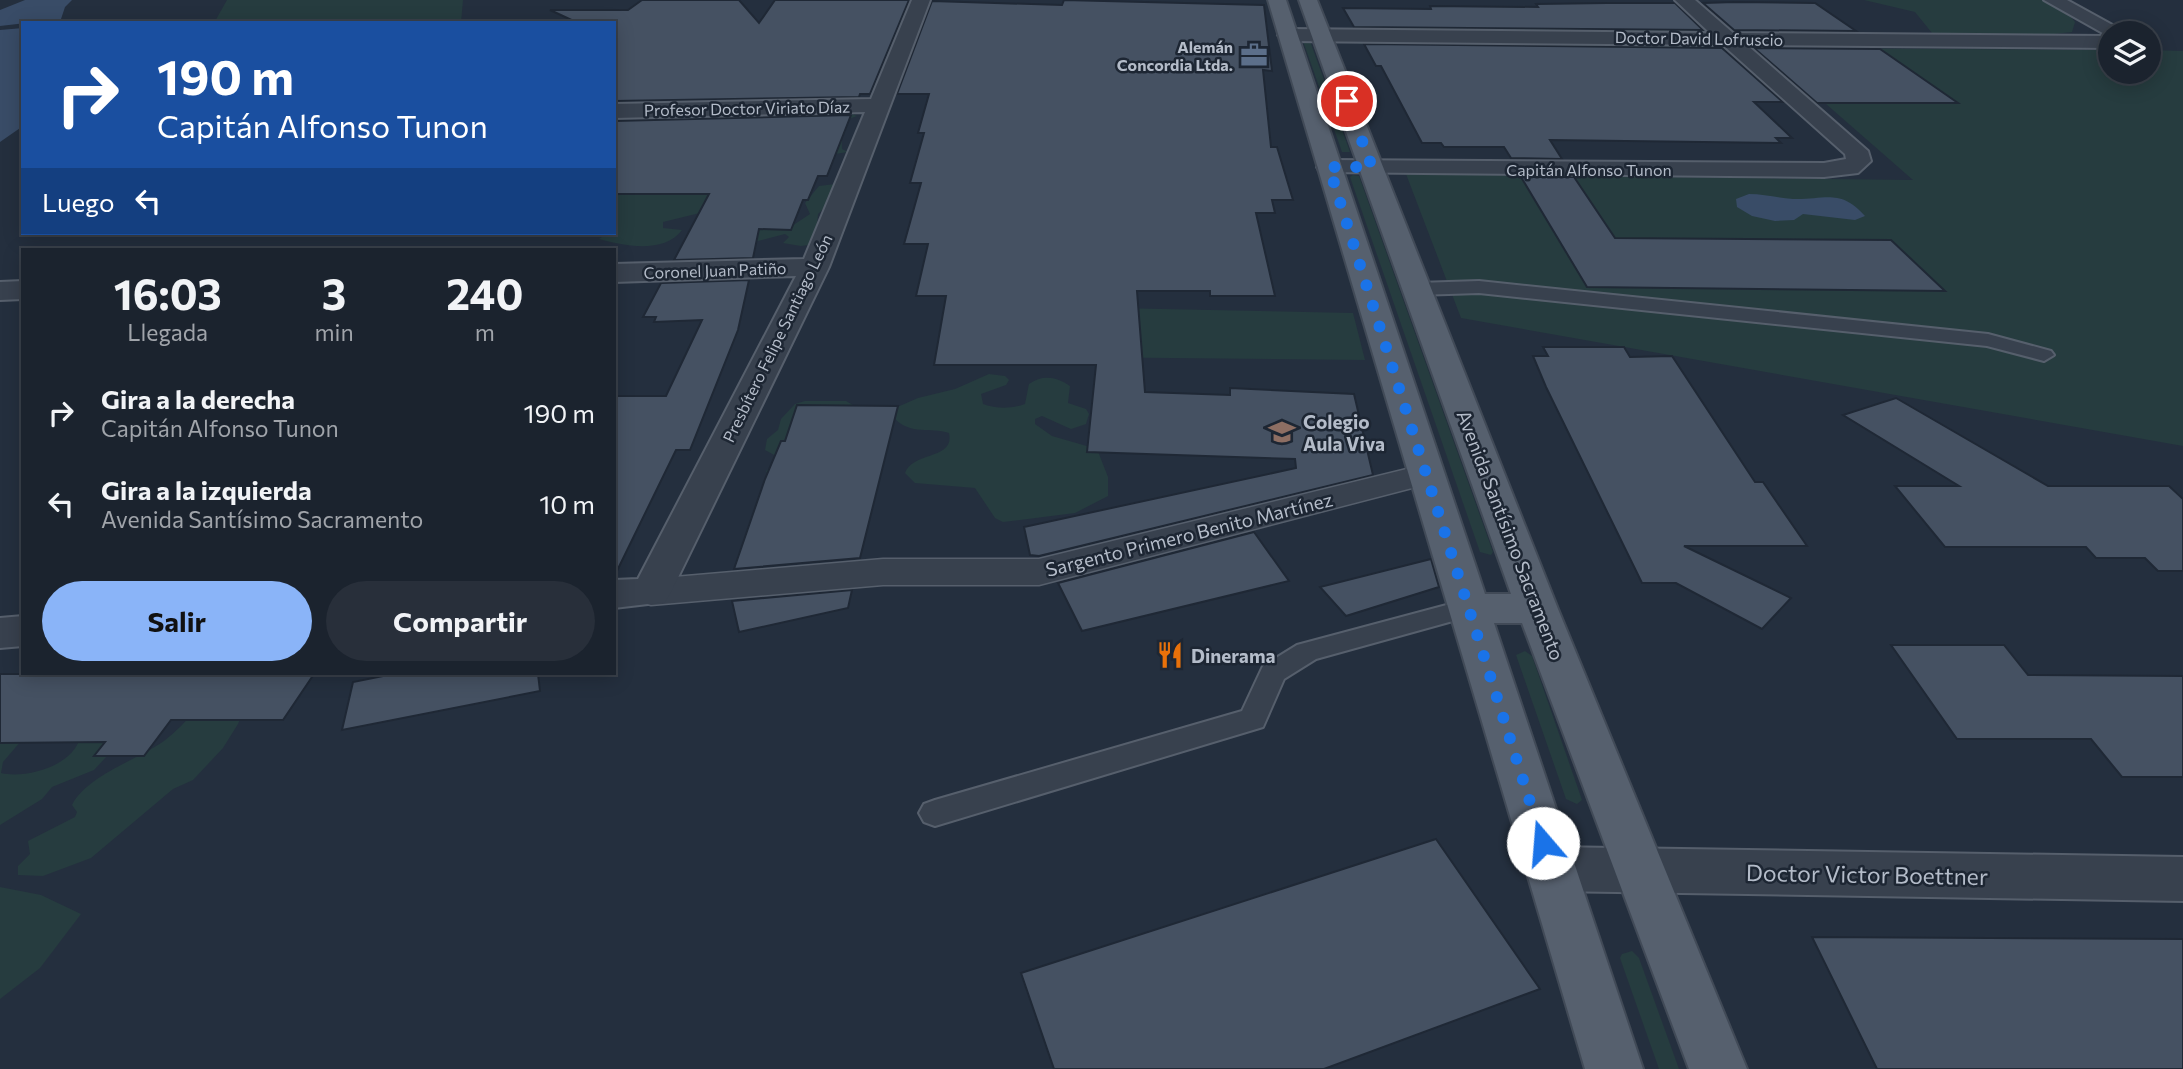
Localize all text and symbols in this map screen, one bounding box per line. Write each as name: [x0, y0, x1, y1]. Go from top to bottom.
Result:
map controls: [2098, 21, 2161, 84]
button: layers: [2098, 21, 2161, 84]
street label: Doctor David Lofruscio: [1615, 27, 1783, 49]
place label: Alemán Concordia Ltda.: [1117, 37, 1233, 74]
office icon: Alemán Concordia Ltda.: [1239, 40, 1269, 70]
text: 190 m: [157, 45, 294, 105]
icon: right: [42, 49, 133, 140]
pin: [1317, 71, 1377, 131]
icon: arrive: [1328, 82, 1366, 120]
street label: Profesor Doctor Viriato Díaz: [644, 97, 850, 119]
text: Capitán Alfonso Tunon: [157, 105, 488, 145]
street label: Capitán Alfonso Tunon: [1506, 160, 1672, 179]
icon: left: [129, 182, 167, 220]
text: Luego: [42, 186, 115, 217]
street label: Presbítero Felipe Santiago León: [718, 231, 836, 445]
street label: Coronel Juan Patiño: [643, 258, 787, 282]
text: 16:03: [114, 267, 222, 319]
text: 3: [322, 267, 346, 319]
text: 240: [446, 267, 523, 319]
text: Llegada: [127, 318, 208, 346]
text: min: [314, 318, 354, 346]
text: m: [475, 318, 495, 346]
text: Gira a la derecha: [101, 383, 295, 414]
icon: right: [42, 394, 80, 432]
text: 190 m: [523, 397, 595, 428]
street label: Avenida Santísimo Sacramento: [1453, 407, 1569, 663]
place label: Colegio Aula Viva: [1303, 410, 1385, 455]
text: Capitán Alfonso Tunon: [101, 414, 339, 442]
school or university icon: Colegio Aula Viva: [1267, 417, 1297, 447]
text: Gira a la izquierda: [101, 474, 312, 505]
icon: left: [42, 485, 80, 523]
street label: Sargento Primero Benito Martínez: [1043, 487, 1335, 581]
text: 10 m: [539, 488, 595, 519]
text: Avenida Santísimo Sacramento: [101, 505, 423, 533]
button: Salir: [42, 581, 312, 661]
button: Compartir: [326, 581, 595, 661]
restaurant icon: Dinerama: [1155, 640, 1185, 670]
place label: Dinerama: [1191, 644, 1275, 667]
position arrow: [1506, 806, 1580, 880]
street label: Doctor Victor Boettner: [1746, 858, 1988, 890]

